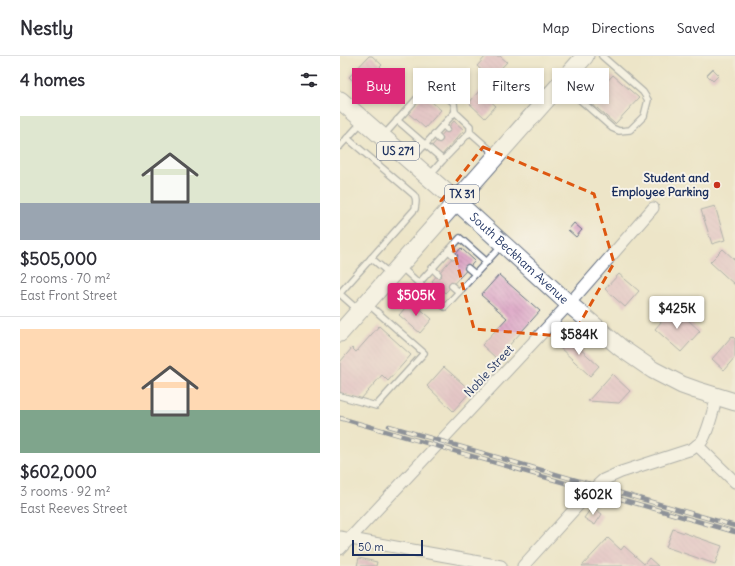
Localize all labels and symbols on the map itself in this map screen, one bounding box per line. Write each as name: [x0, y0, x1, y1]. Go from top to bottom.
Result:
road number: US 271: [377, 142, 419, 160]
place label: Student and Employee Parking: [611, 170, 709, 200]
marker: Student and Employee Parking: [712, 180, 722, 190]
road number: TX 31: [445, 185, 479, 203]
street label: South Beckham Avenue: [467, 209, 572, 307]
pin: $505K: [388, 283, 444, 317]
pin: $425K: [649, 296, 705, 330]
pin: $584K: [551, 322, 607, 356]
street label: Noble Street: [461, 342, 516, 400]
pin: $602K: [565, 482, 621, 516]
scale bar: [352, 538, 423, 557]

